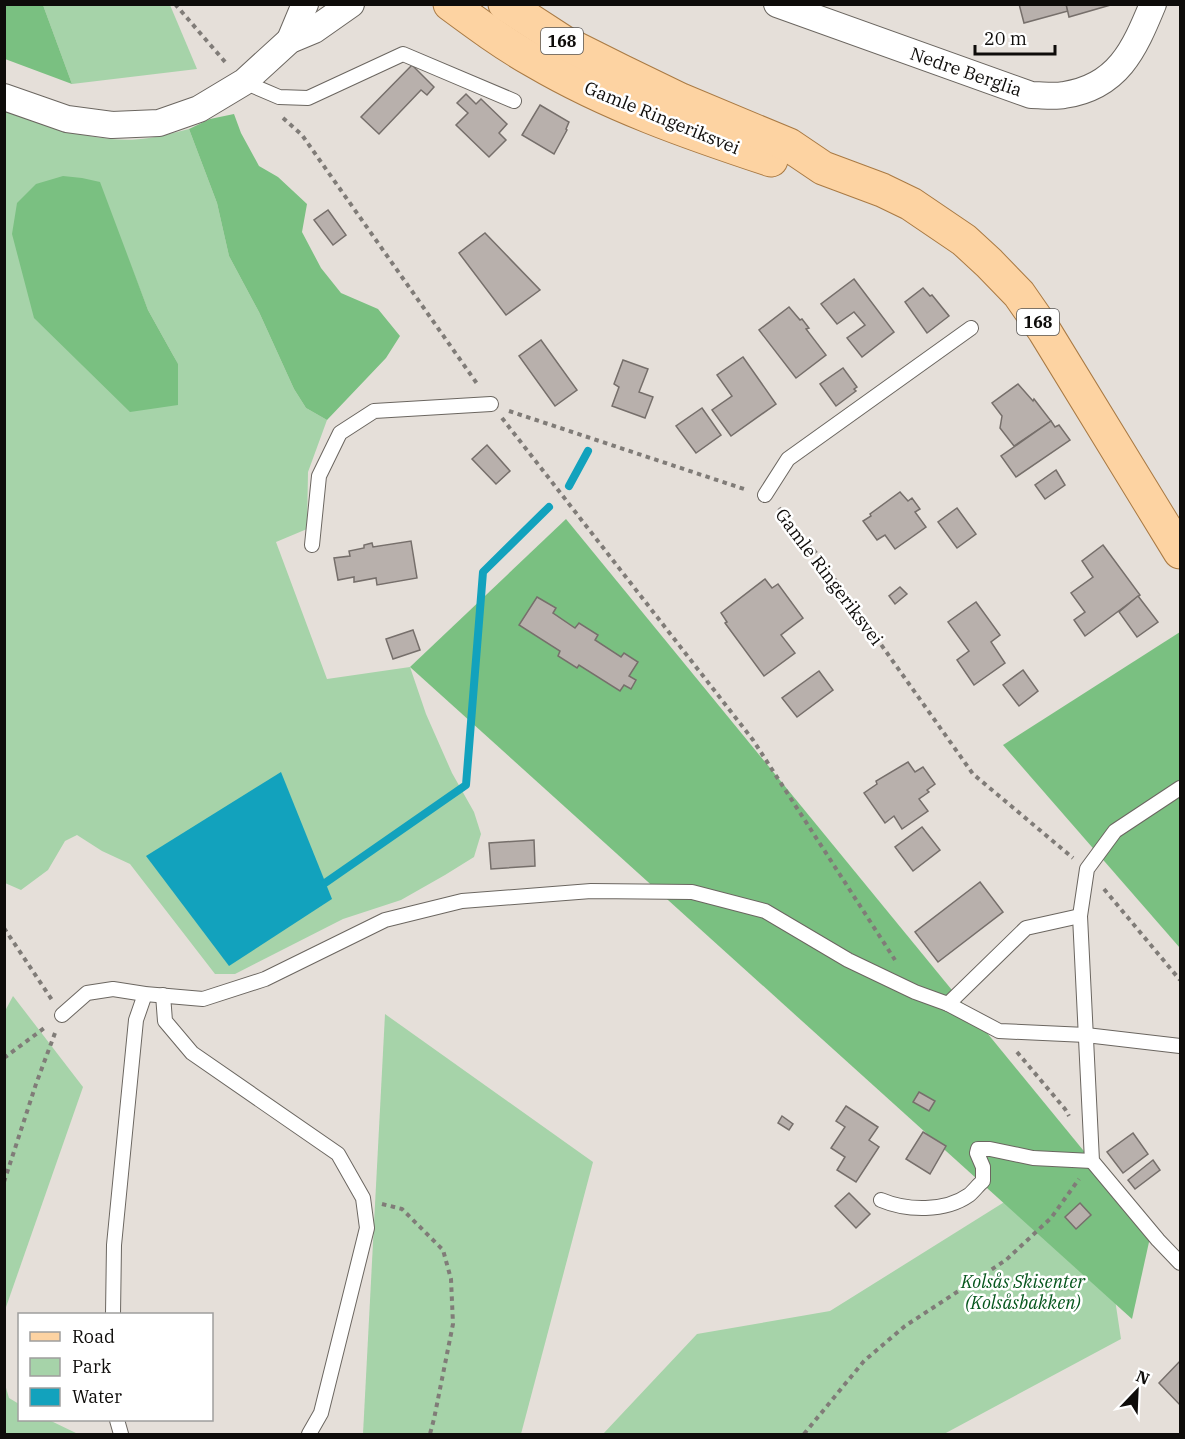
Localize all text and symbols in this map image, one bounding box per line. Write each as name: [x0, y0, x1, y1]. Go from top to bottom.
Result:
scale bar: [975, 18, 1054, 56]
text: 20 m: [984, 27, 1027, 50]
road number: 168: [541, 28, 583, 54]
street label: Nedre Berglia: [907, 42, 1025, 101]
street label: Gamle Ringeriksvei: [581, 76, 744, 159]
road number: 168: [1017, 309, 1059, 335]
street label: Gamle Ringeriksvei: [770, 504, 889, 650]
park label: Kolsås Skisenter (Kolsåsbakken): [960, 1270, 1086, 1314]
legend: [18, 1313, 213, 1421]
text: Road: [72, 1325, 115, 1348]
text: Park: [72, 1355, 112, 1378]
north arrow: [1107, 1361, 1167, 1421]
text: N: [1133, 1366, 1153, 1389]
text: Water: [72, 1385, 122, 1408]

